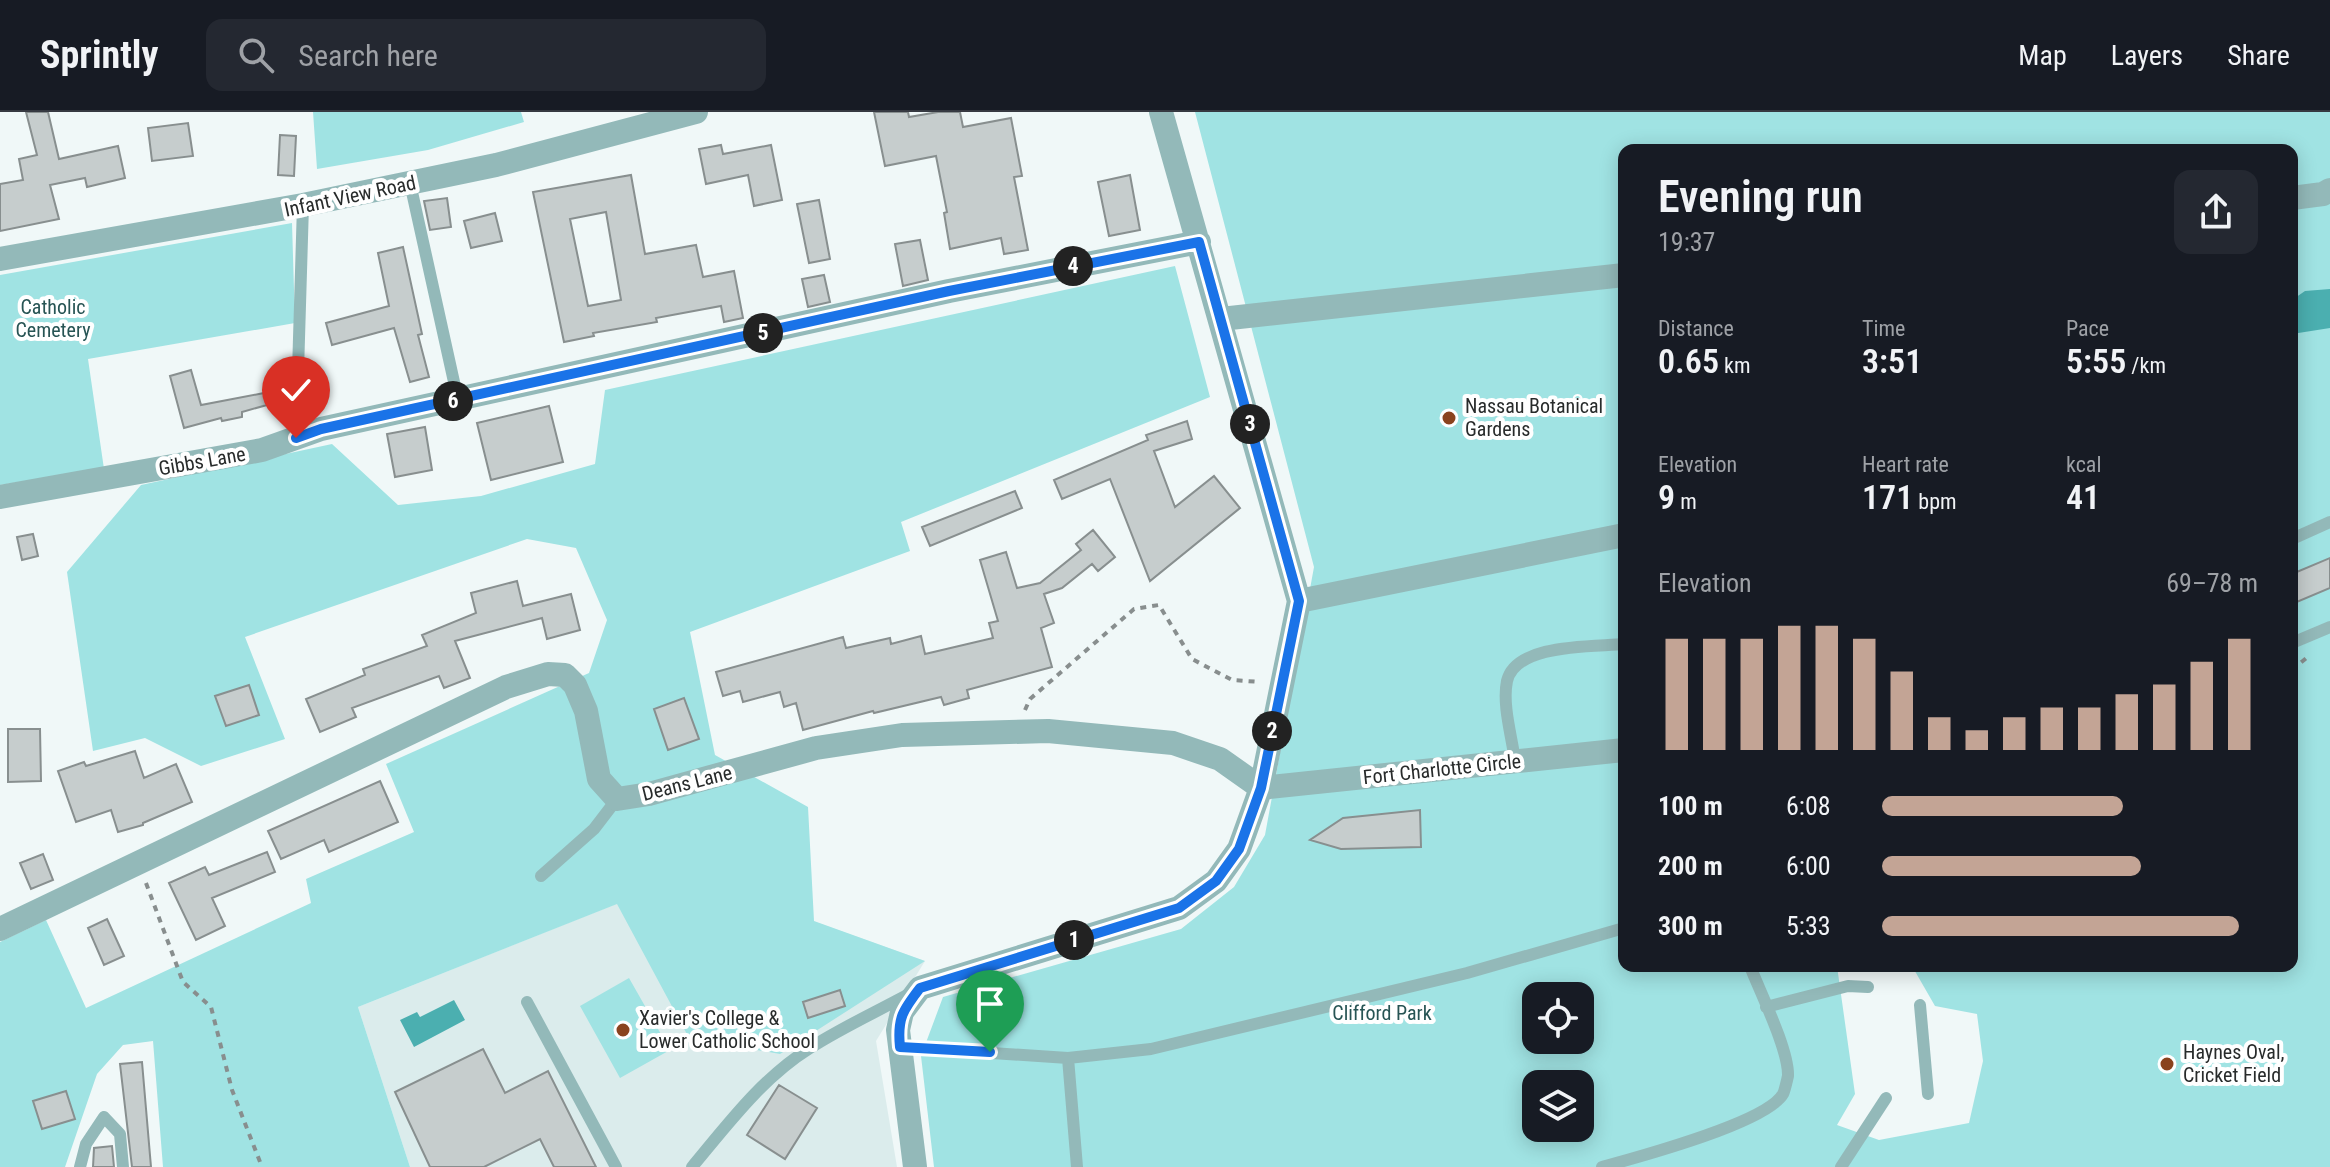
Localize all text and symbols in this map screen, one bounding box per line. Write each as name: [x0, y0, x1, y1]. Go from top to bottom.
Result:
search box: [206, 19, 766, 91]
text: Sprintly: [40, 33, 158, 77]
icon: search: [234, 33, 278, 77]
text: Search here: [298, 38, 438, 73]
text: Map: [2018, 39, 2067, 72]
text: Layers: [2111, 39, 2183, 72]
text: Share: [2227, 39, 2290, 72]
street label: Infant View Road: [282, 170, 418, 222]
button: share: [2174, 170, 2258, 254]
text: Evening run: [1658, 171, 1863, 223]
text: 19:37: [1658, 227, 1715, 257]
pin: 4: [1053, 246, 1093, 286]
text: 4: [1067, 253, 1079, 278]
park label: Catholic Cemetery: [15, 295, 91, 342]
pin: 5: [743, 313, 783, 353]
text: Distance: [1658, 316, 1734, 341]
text: Time: [1862, 316, 1905, 341]
text: Pace: [2066, 316, 2109, 341]
text: 5: [757, 320, 769, 345]
text: 0.65: [1658, 341, 1719, 381]
text: 3:51: [1862, 341, 1922, 381]
text: 5:55: [2066, 341, 2126, 381]
text: km: [1719, 353, 1751, 378]
text: /km: [2126, 353, 2166, 378]
pin: [262, 356, 330, 438]
icon: check: [274, 368, 318, 412]
pin: 6: [433, 381, 473, 421]
text: 6: [447, 388, 459, 413]
place label: Nassau Botanical Gardens: [1465, 394, 1603, 441]
pin: 3: [1230, 404, 1270, 444]
marker: Nassau Botanical Gardens: [1440, 409, 1458, 427]
text: 3: [1244, 411, 1256, 436]
street label: Gibbs Lane: [157, 442, 247, 480]
text: Elevation: [1658, 452, 1737, 477]
text: Heart rate: [1862, 452, 1949, 477]
text: kcal: [2066, 452, 2101, 477]
text: 9: [1658, 477, 1675, 517]
text: 171: [1862, 477, 1913, 517]
text: 41: [2066, 477, 2100, 517]
text: m: [1675, 489, 1697, 514]
text: bpm: [1913, 489, 1957, 514]
text: Elevation: [1658, 568, 1752, 598]
text: 69–78 m: [2166, 568, 2258, 598]
pin: 2: [1252, 711, 1292, 751]
text: 2: [1266, 718, 1278, 743]
street label: Fort Charlotte Circle: [1362, 749, 1522, 789]
street label: Deans Lane: [639, 760, 735, 806]
text: 100 m: [1658, 791, 1723, 821]
text: 6:08: [1786, 791, 1831, 821]
text: 200 m: [1658, 851, 1723, 881]
text: 6:00: [1786, 851, 1831, 881]
text: 300 m: [1658, 911, 1723, 941]
text: 5:33: [1786, 911, 1831, 941]
pin: 1: [1054, 920, 1094, 960]
text: 1: [1068, 927, 1080, 952]
pin: [956, 970, 1024, 1052]
icon: arrive: [968, 982, 1012, 1026]
map controls: [1522, 982, 1594, 1142]
button: locate: [1522, 982, 1594, 1054]
park label: Clifford Park: [1332, 1001, 1432, 1025]
place label: Xavier's College & Lower Catholic School: [639, 1006, 815, 1053]
marker: Xavier's College & Lower Catholic School: [614, 1021, 632, 1039]
place label: Haynes Oval, Cricket Field: [2183, 1040, 2285, 1087]
marker: Haynes Oval, Cricket Field: [2158, 1055, 2176, 1073]
button: layers: [1522, 1070, 1594, 1142]

